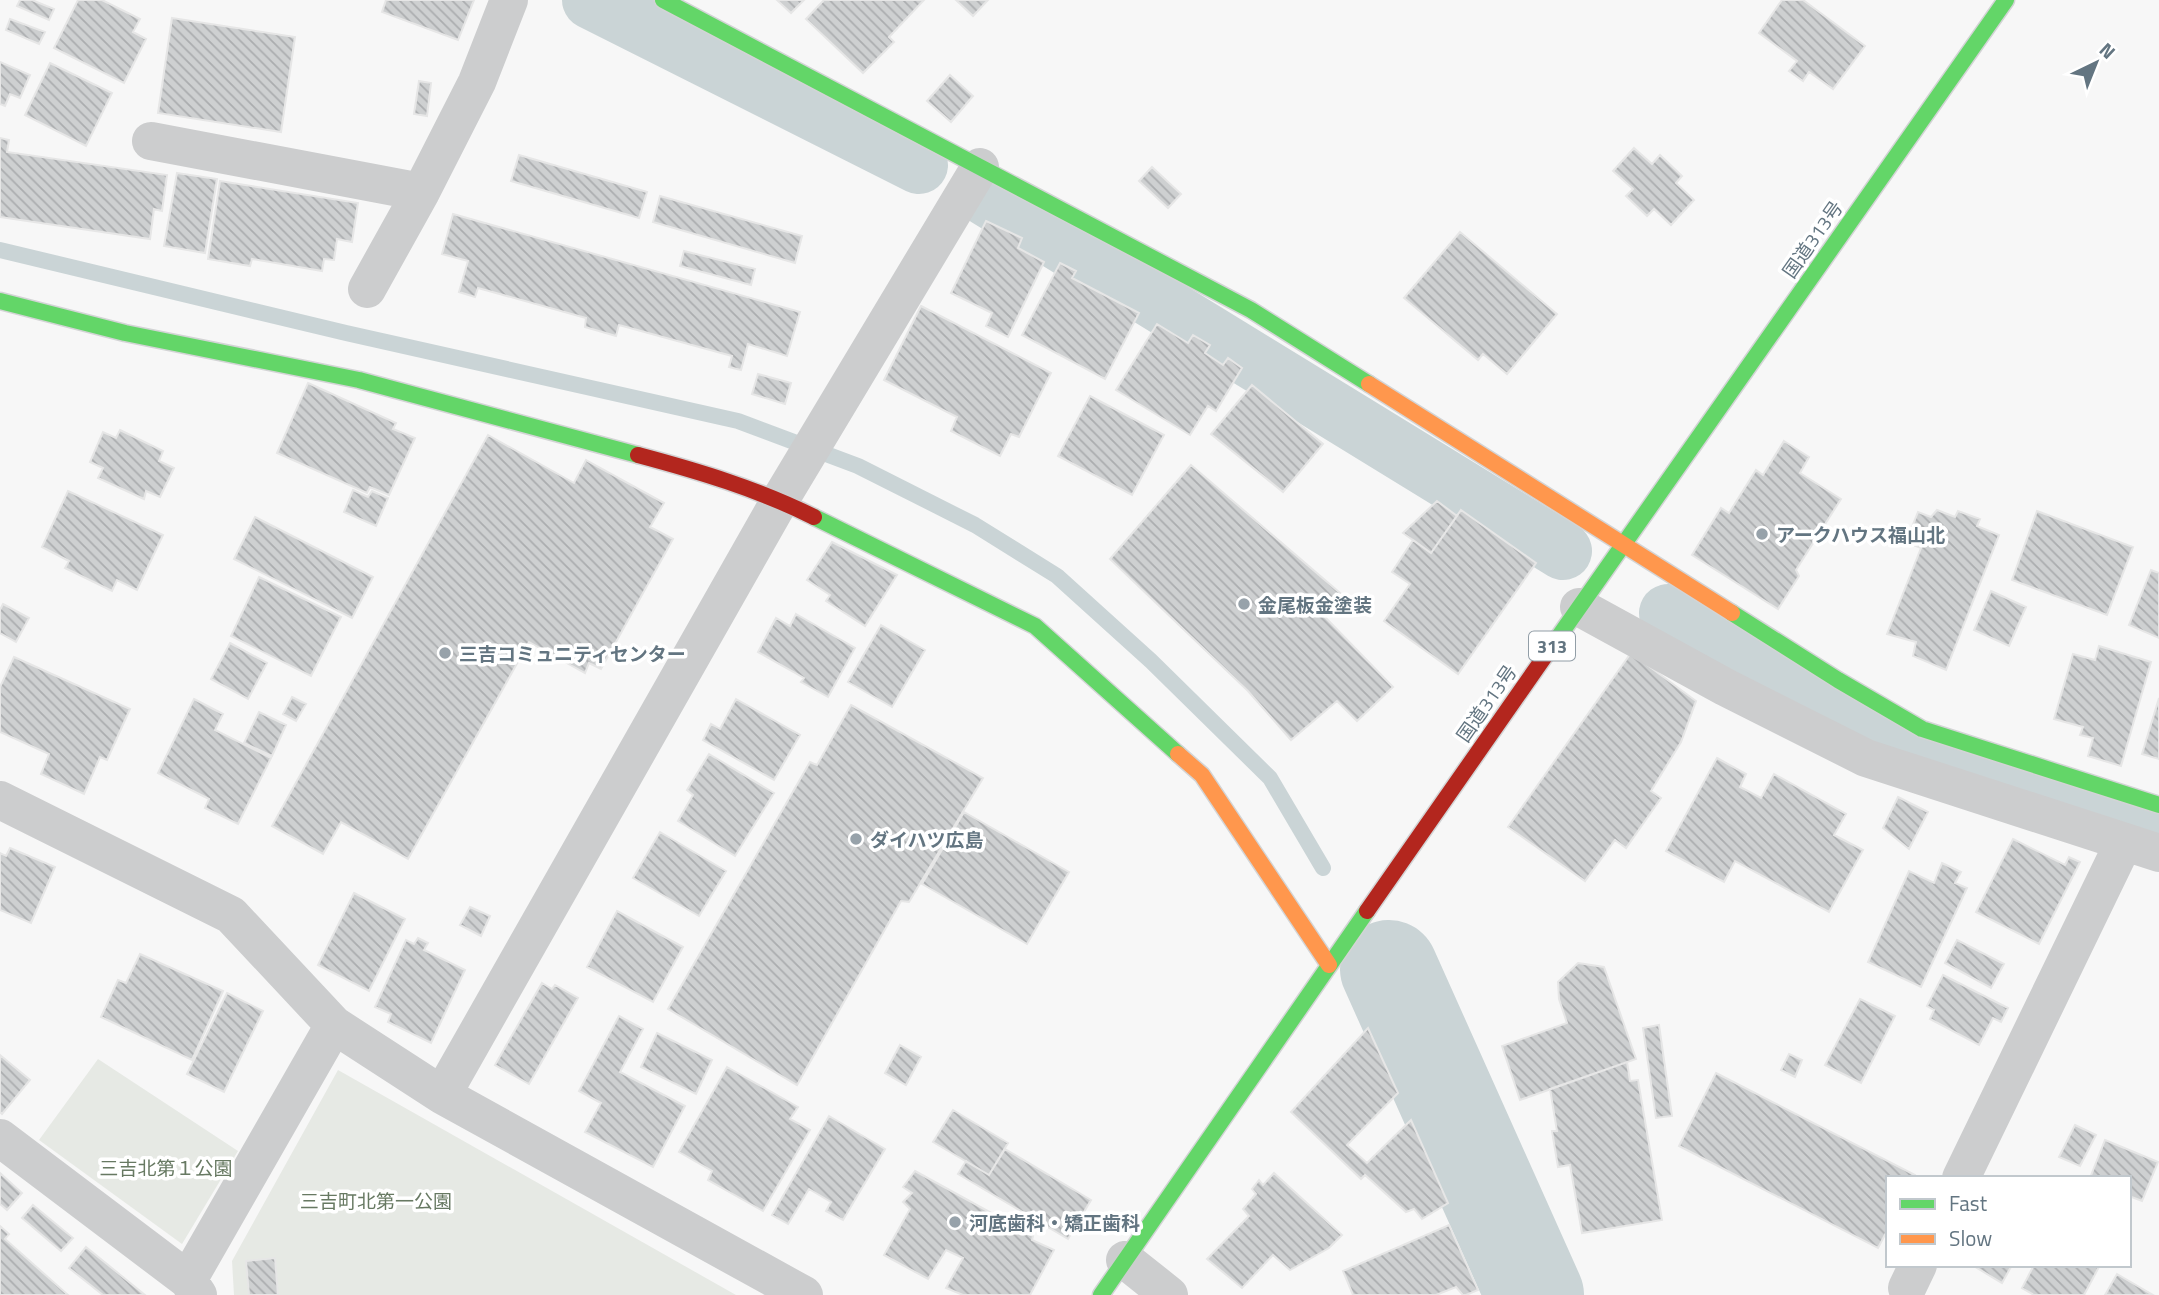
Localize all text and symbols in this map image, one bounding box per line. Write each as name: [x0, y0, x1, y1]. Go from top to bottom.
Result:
north arrow: [2061, 28, 2131, 98]
text: N: [2093, 35, 2123, 65]
street label: 国道313号: [1775, 194, 1849, 284]
place label: アークハウス福山北: [1776, 520, 1945, 549]
marker: アークハウス福山北: [1754, 526, 1770, 542]
place label: 金尾板金塗装: [1258, 590, 1372, 619]
marker: 金尾板金塗装: [1236, 596, 1252, 612]
road number: 313: [1529, 632, 1575, 660]
place label: 三吉コミュニティセンター: [459, 639, 686, 668]
marker: 三吉コミュニティセンター: [437, 645, 453, 661]
street label: 国道313号: [1449, 658, 1523, 748]
place label: ダイハツ広島: [870, 825, 984, 854]
marker: ダイハツ広島: [848, 831, 864, 847]
park label: 三吉北第１公園: [99, 1153, 233, 1182]
legend: [1886, 1176, 2131, 1267]
park label: 三吉町北第一公園: [300, 1186, 452, 1215]
text: Fast: [1949, 1187, 1988, 1219]
place label: 河底歯科・矯正歯科: [969, 1208, 1140, 1237]
marker: 河底歯科・矯正歯科: [947, 1214, 963, 1230]
text: Slow: [1949, 1222, 1992, 1254]

